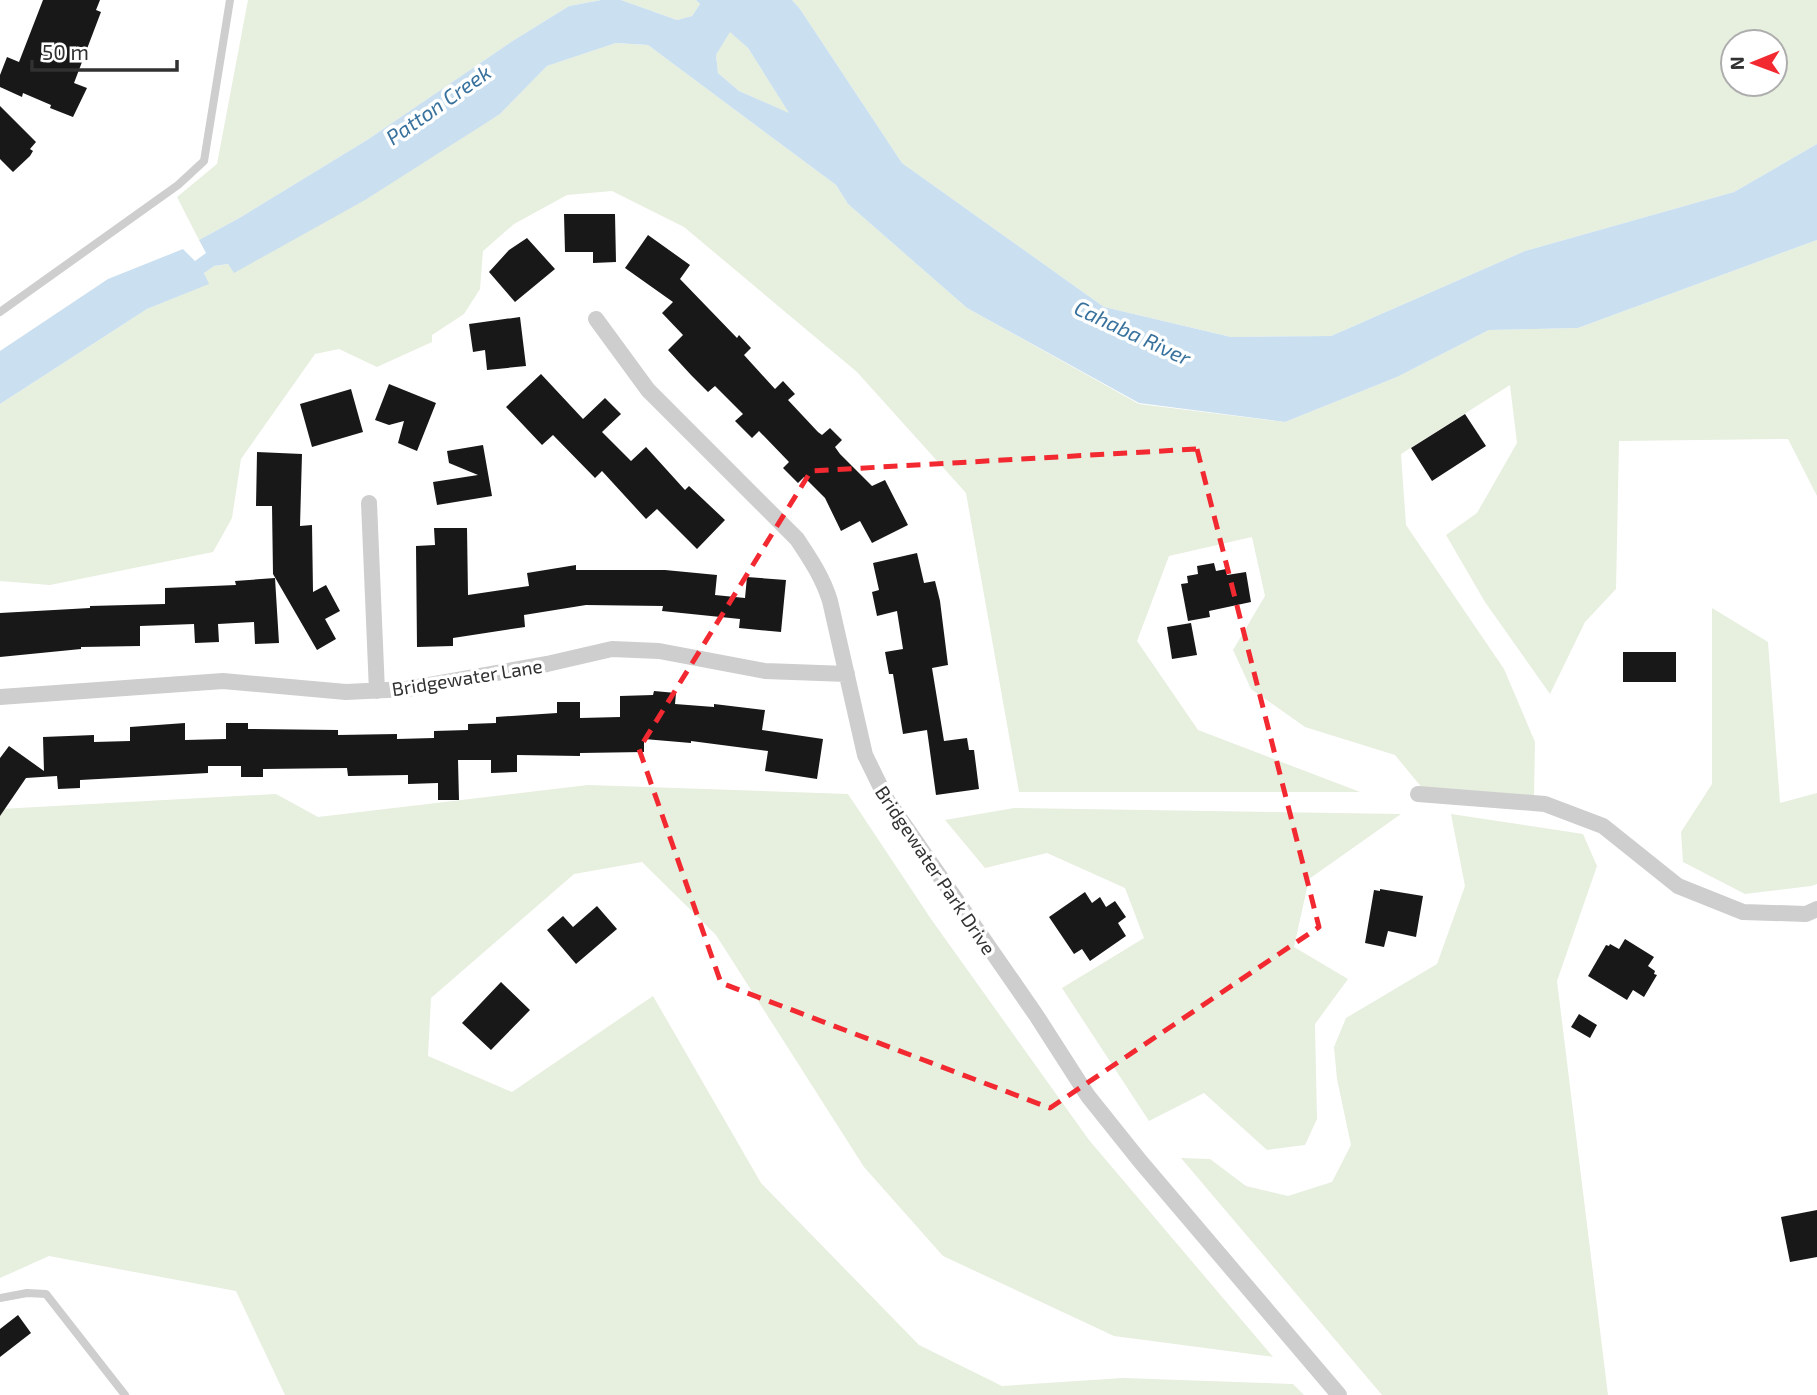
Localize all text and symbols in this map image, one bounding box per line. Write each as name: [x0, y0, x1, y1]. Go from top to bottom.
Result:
scale bar: [32, 28, 177, 72]
north arrow: [1719, 28, 1789, 98]
text: 50 m: [42, 39, 89, 64]
text: N: [1725, 56, 1748, 70]
water label: Patton Creek: [381, 59, 495, 149]
water label: Cahaba River: [1071, 294, 1196, 370]
street label: Bridgewater Lane: [390, 654, 544, 700]
street label: Bridgewater Park Drive: [871, 781, 1001, 959]

